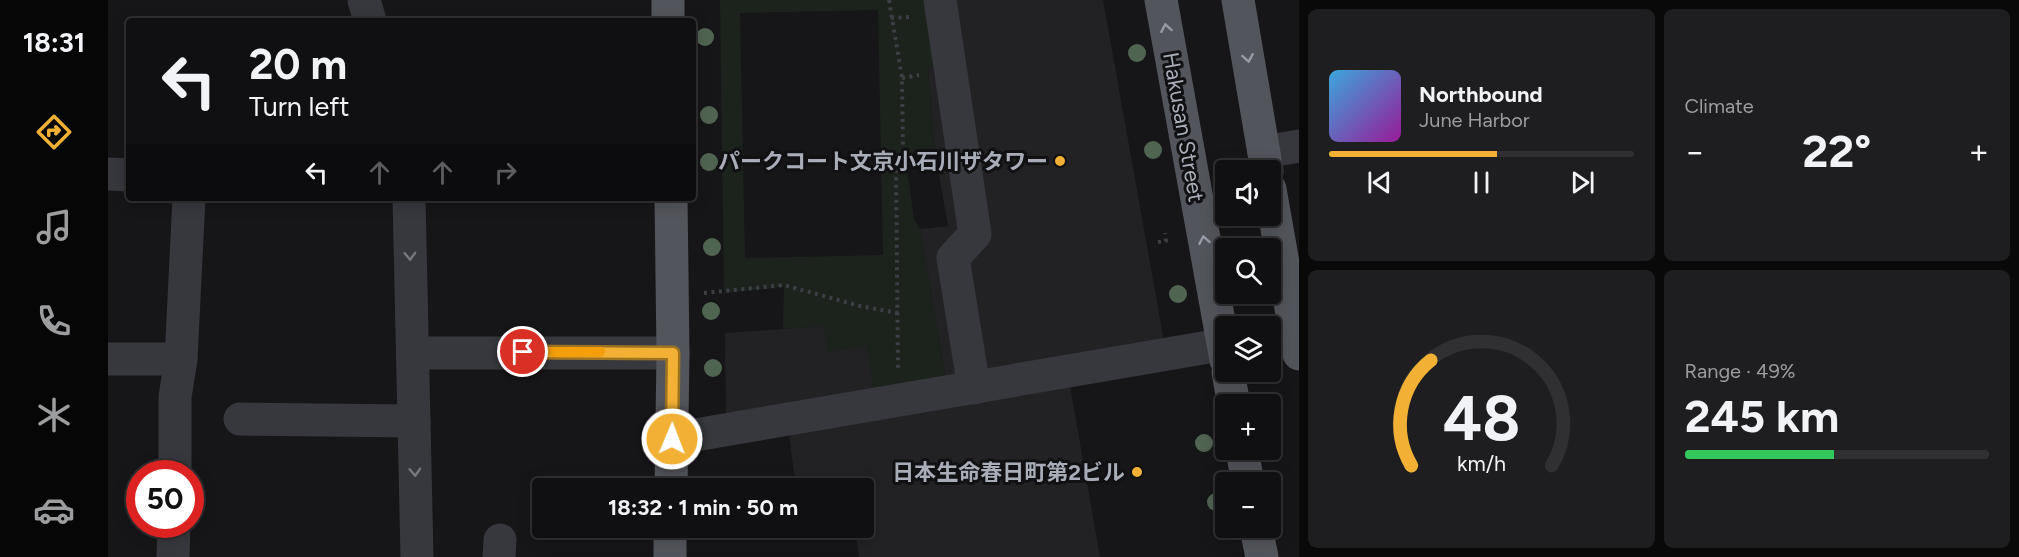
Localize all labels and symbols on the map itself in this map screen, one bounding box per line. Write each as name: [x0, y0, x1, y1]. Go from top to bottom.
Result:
one-way arrow: [1160, 23, 1173, 33]
street label: Hakusan Street: [1157, 50, 1210, 204]
one-way arrow: [1241, 53, 1253, 62]
place label: パークコート文京小石川ザタワー: [718, 148, 1048, 175]
marker: パークコート文京小石川ザタワー: [1053, 154, 1067, 168]
one-way arrow: [1198, 236, 1211, 246]
one-way arrow: [404, 252, 417, 261]
pin: [497, 326, 548, 377]
position arrow: [640, 407, 704, 471]
place label: 日本生命春日町第2ビル: [892, 459, 1125, 486]
speed limit sign: 50: [126, 460, 204, 538]
marker: 日本生命春日町第2ビル: [1130, 465, 1144, 479]
one-way arrow: [409, 468, 421, 477]

